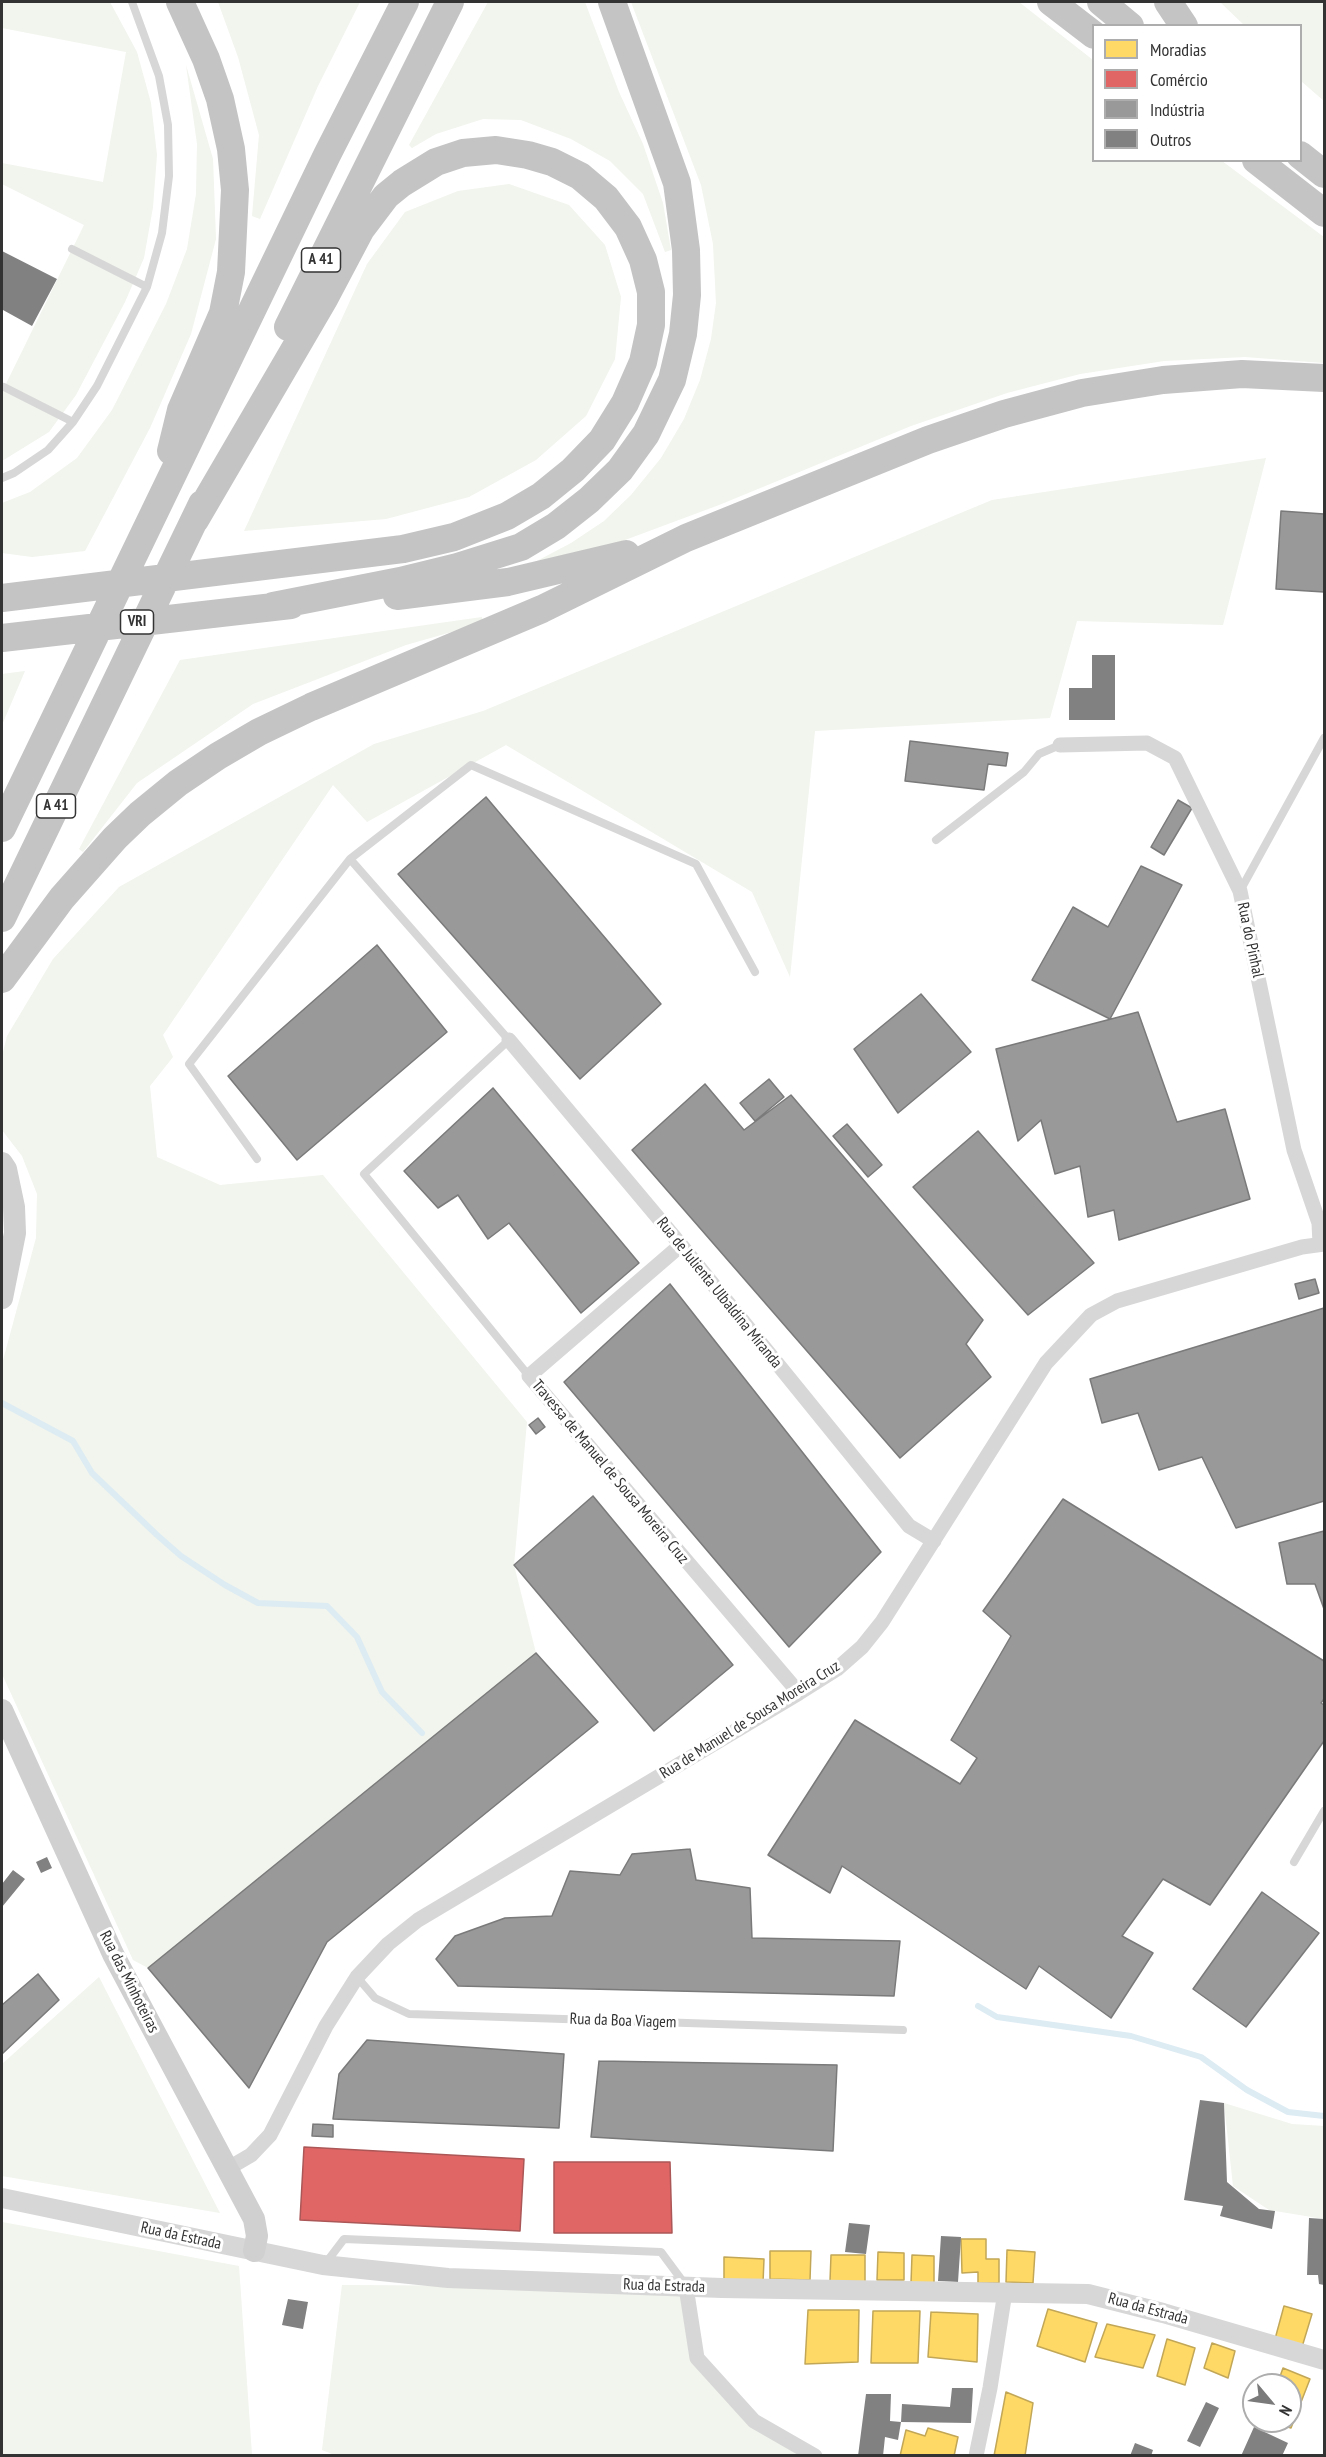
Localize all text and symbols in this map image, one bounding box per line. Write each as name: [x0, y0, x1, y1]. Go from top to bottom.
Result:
legend: [1092, 24, 1302, 162]
text: Moradias: [1150, 38, 1206, 61]
text: Comércio: [1150, 68, 1208, 91]
text: Indústria: [1150, 98, 1205, 121]
text: Outros: [1150, 128, 1191, 151]
road number: A 41: [302, 248, 340, 272]
road number: VRI: [120, 610, 154, 634]
road number: A 41: [36, 794, 76, 818]
street label: Rua do Pinhal: [1233, 901, 1267, 979]
street label: Rua de Julienta Ulbaldina Miranda: [652, 1214, 786, 1372]
street label: Travessa de Manuel de Sousa Moreira Cruz: [527, 1376, 693, 1568]
street label: Rua de Manuel de Sousa Moreira Cruz: [657, 1657, 843, 1783]
street label: Rua das Minhoteiras: [95, 1928, 163, 2036]
street label: Rua da Boa Viagem: [569, 2010, 677, 2032]
street label: Rua da Estrada: [139, 2218, 223, 2254]
street label: Rua da Estrada: [623, 2275, 705, 2297]
street label: Rua da Estrada: [1106, 2289, 1190, 2329]
north arrow: [1242, 2373, 1302, 2433]
text: N: [1275, 2402, 1297, 2419]

